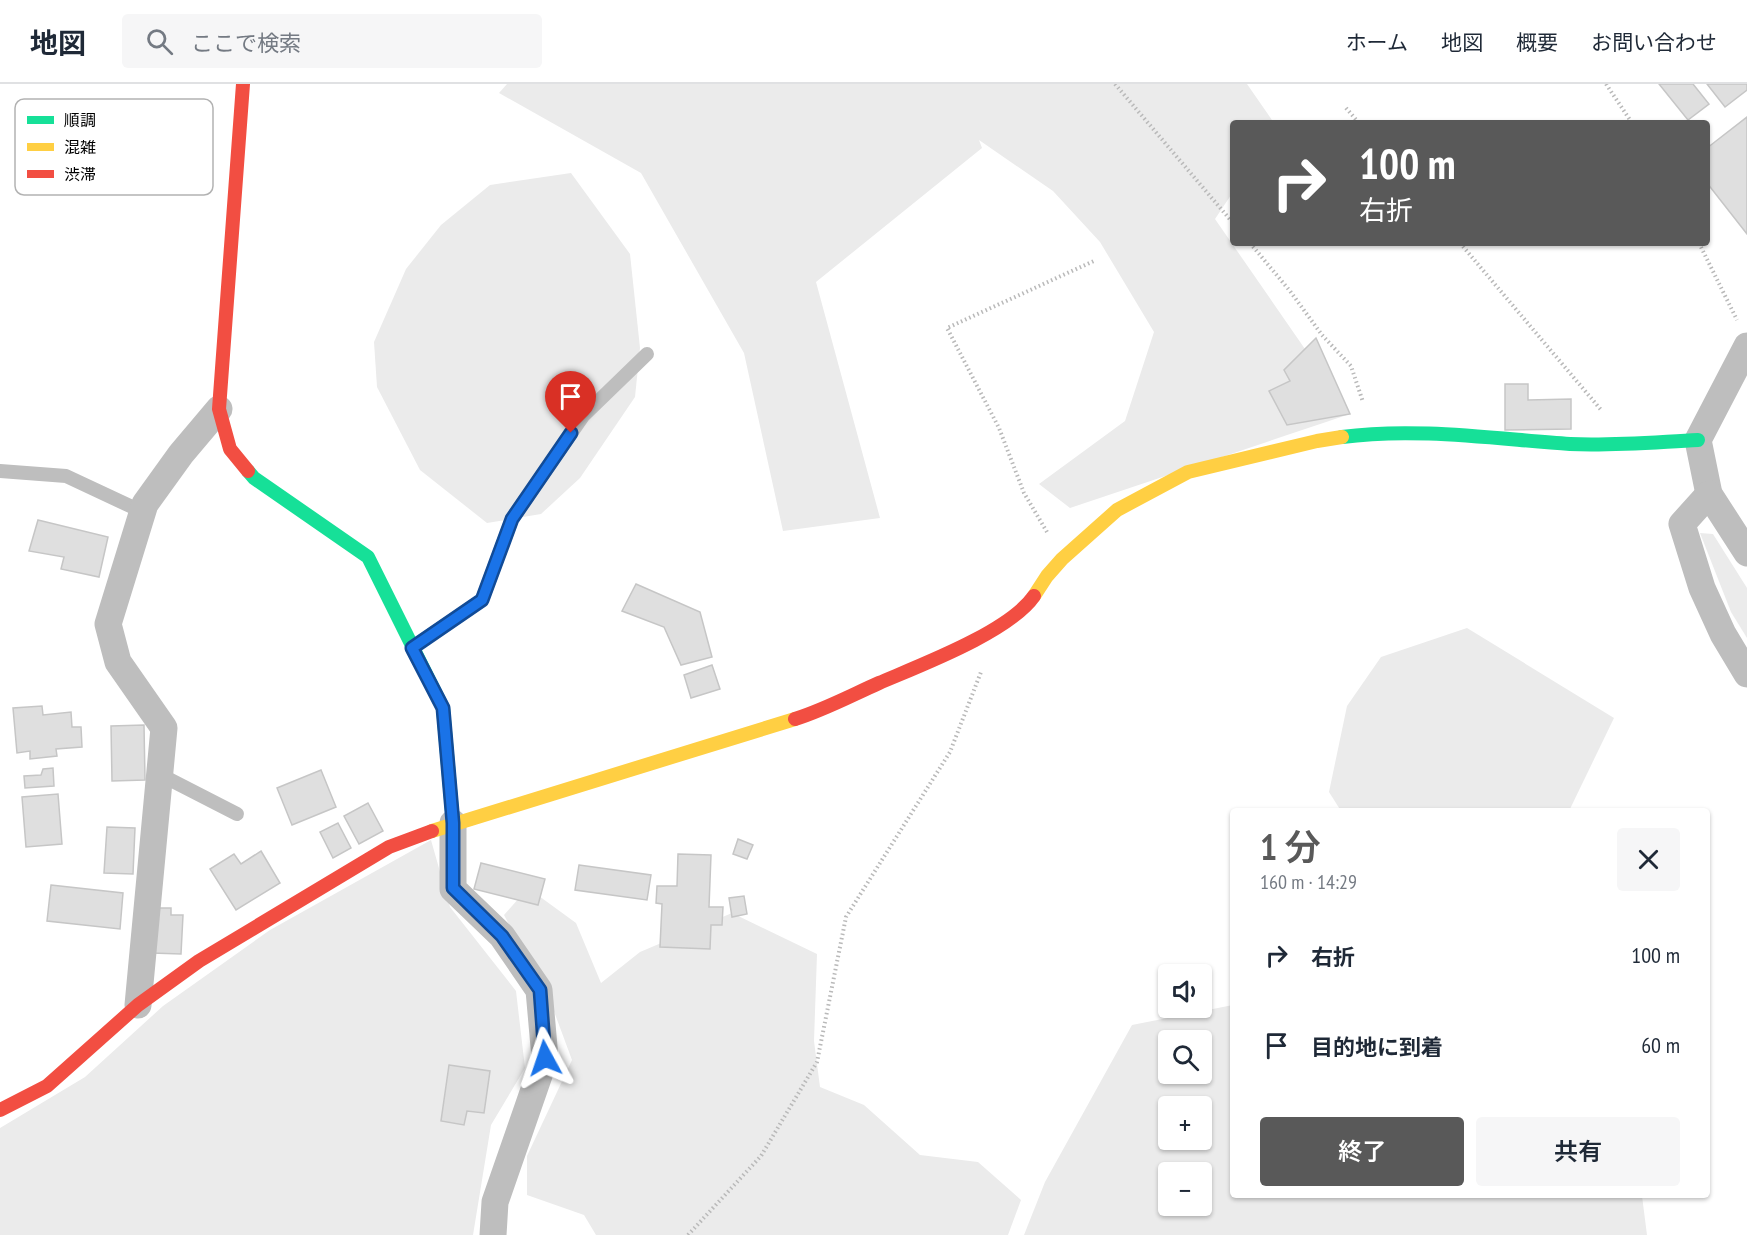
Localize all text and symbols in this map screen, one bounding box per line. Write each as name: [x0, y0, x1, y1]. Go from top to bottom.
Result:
search box: [122, 14, 542, 68]
text: 地図: [30, 24, 86, 61]
icon: search: [143, 25, 176, 58]
text: ここで検索: [191, 29, 301, 57]
text: ホーム: [1346, 29, 1408, 56]
text: 地図: [1441, 29, 1483, 56]
text: 概要: [1516, 29, 1558, 56]
text: お問い合わせ: [1591, 29, 1717, 56]
legend: [15, 99, 213, 195]
text: 順調: [64, 110, 96, 130]
text: 100 m: [1359, 136, 1456, 191]
text: 混雑: [64, 137, 96, 157]
icon: right: [1260, 144, 1338, 222]
text: 渋滞: [64, 164, 96, 184]
text: 右折: [1359, 193, 1413, 227]
pin: [545, 371, 596, 433]
icon: arrive: [554, 380, 587, 413]
text: 1 分: [1260, 823, 1321, 870]
button: close: [1617, 828, 1680, 891]
text: 160 m · 14:29: [1260, 869, 1357, 895]
icon: right: [1260, 939, 1293, 972]
text: 100 m: [1631, 941, 1680, 969]
text: 右折: [1311, 943, 1355, 971]
map controls: [1158, 964, 1212, 1216]
button: sound: [1158, 964, 1212, 1018]
position arrow: [513, 1026, 577, 1090]
icon: arrive: [1260, 1029, 1293, 1062]
button: search: [1158, 1030, 1212, 1084]
text: 60 m: [1641, 1031, 1680, 1059]
text: 目的地に到着: [1311, 1033, 1443, 1061]
button: +: [1158, 1096, 1212, 1150]
button: 終了: [1260, 1117, 1464, 1186]
button: 共有: [1476, 1117, 1680, 1186]
button: −: [1158, 1162, 1212, 1216]

